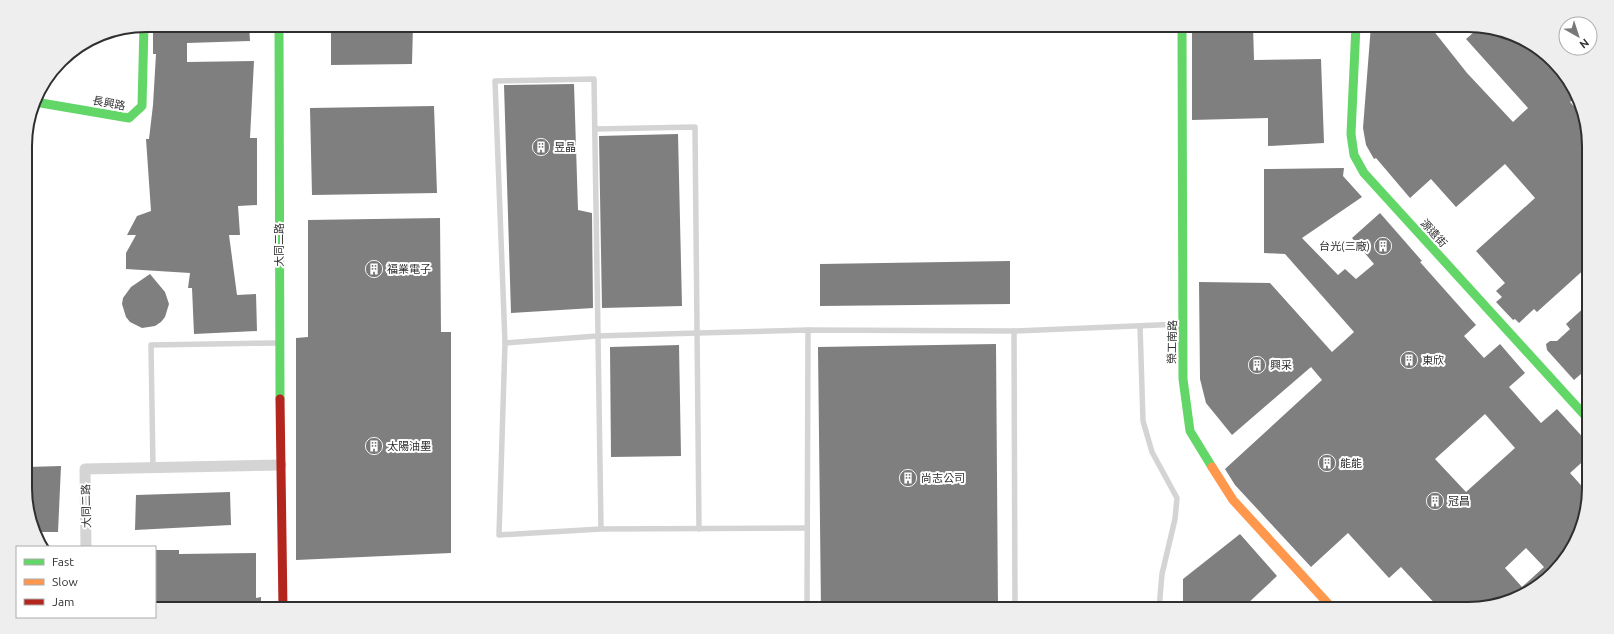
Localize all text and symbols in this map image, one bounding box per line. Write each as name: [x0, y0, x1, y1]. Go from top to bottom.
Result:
north arrow: [1558, 16, 1598, 56]
text: N: [1577, 37, 1591, 51]
street label: 長興路: [92, 94, 126, 112]
building icon: 昱晶: [531, 137, 551, 157]
place label: 昱晶: [554, 141, 576, 153]
street label: 源遠街: [1419, 217, 1449, 249]
street label: 大同二路: [273, 223, 285, 267]
building icon: 台光(三廠): [1373, 236, 1393, 256]
place label: 台光(三廠): [1319, 240, 1370, 253]
building icon: 福業電子: [364, 259, 384, 279]
place label: 福業電子: [387, 263, 431, 275]
street label: 榮工南路: [1166, 320, 1178, 364]
building icon: 東欣: [1399, 350, 1419, 370]
place label: 東欣: [1422, 354, 1444, 366]
building icon: 興采: [1247, 355, 1267, 375]
place label: 興采: [1270, 359, 1292, 371]
building icon: 太陽油墨: [364, 436, 384, 456]
place label: 太陽油墨: [387, 440, 431, 452]
building icon: 能能: [1317, 453, 1337, 473]
place label: 能能: [1340, 457, 1362, 469]
building icon: 尚志公司: [898, 468, 918, 488]
place label: 尚志公司: [921, 472, 965, 484]
street label: 大同二路: [80, 484, 92, 528]
building icon: 冠昌: [1425, 491, 1445, 511]
place label: 冠昌: [1448, 495, 1470, 507]
legend: [16, 546, 156, 618]
text: Fast: [52, 555, 74, 568]
text: Slow: [52, 575, 78, 588]
text: Jam: [52, 595, 74, 608]

